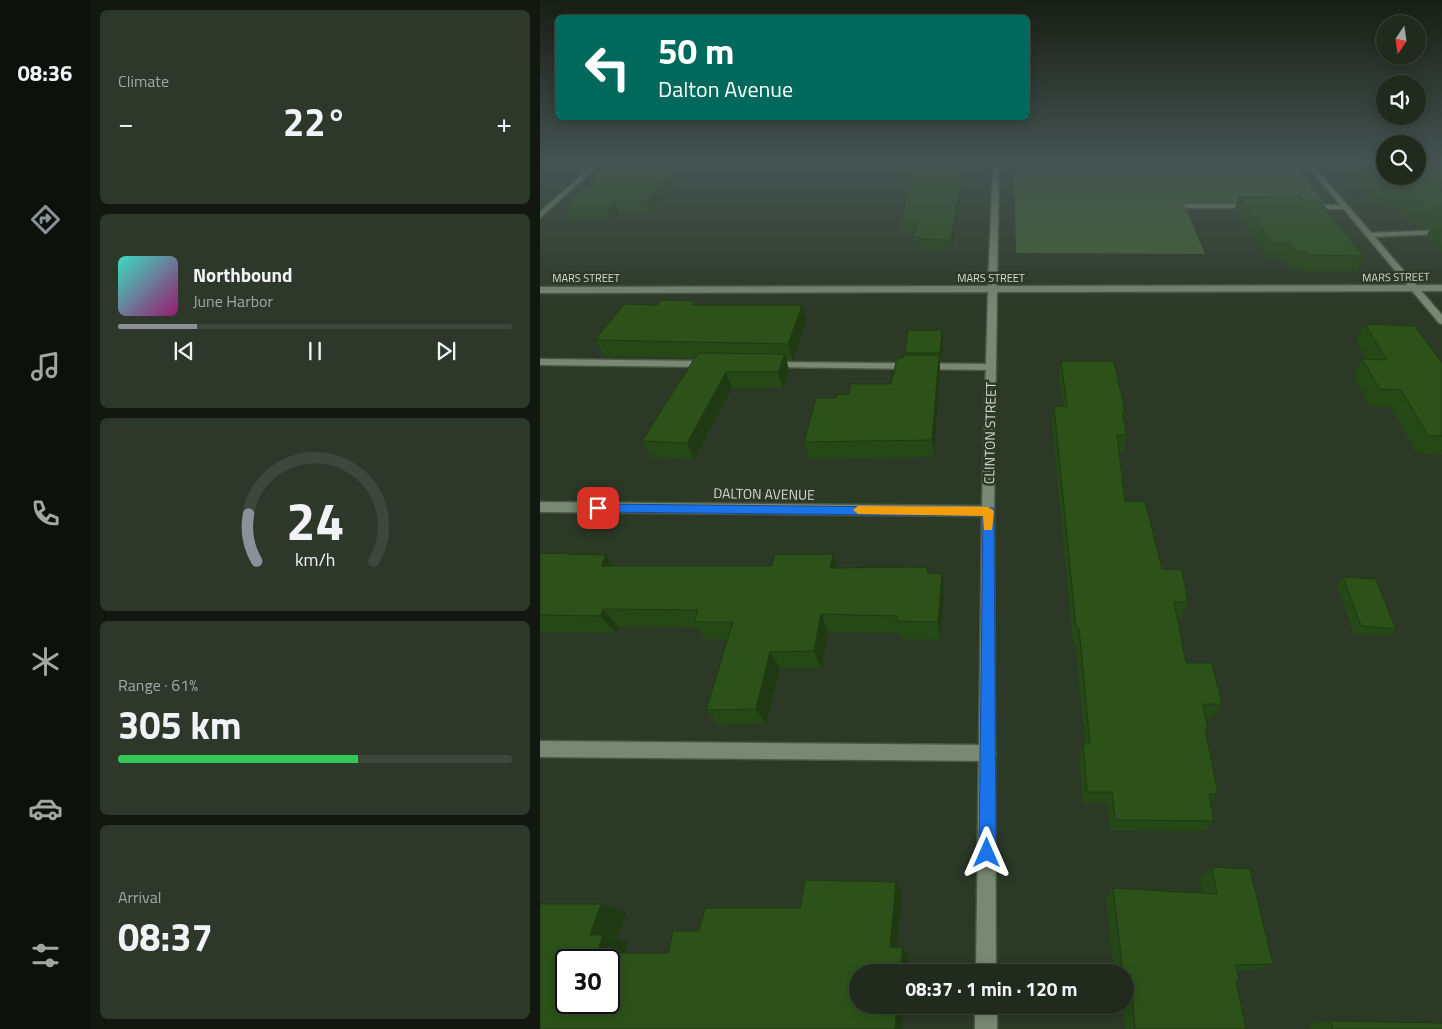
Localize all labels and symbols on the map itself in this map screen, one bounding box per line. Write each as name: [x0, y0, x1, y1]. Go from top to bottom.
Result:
north arrow: [1376, 15, 1426, 65]
street label: MARS STREET: [1362, 268, 1430, 286]
street label: MARS STREET: [552, 270, 620, 286]
street label: MARS STREET: [957, 270, 1025, 286]
street label: CLINTON STREET: [978, 381, 1001, 484]
street label: DALTON AVENUE: [713, 482, 815, 505]
pin: [577, 487, 619, 529]
position arrow: [960, 826, 1012, 878]
speed limit sign: 30: [555, 949, 620, 1014]

